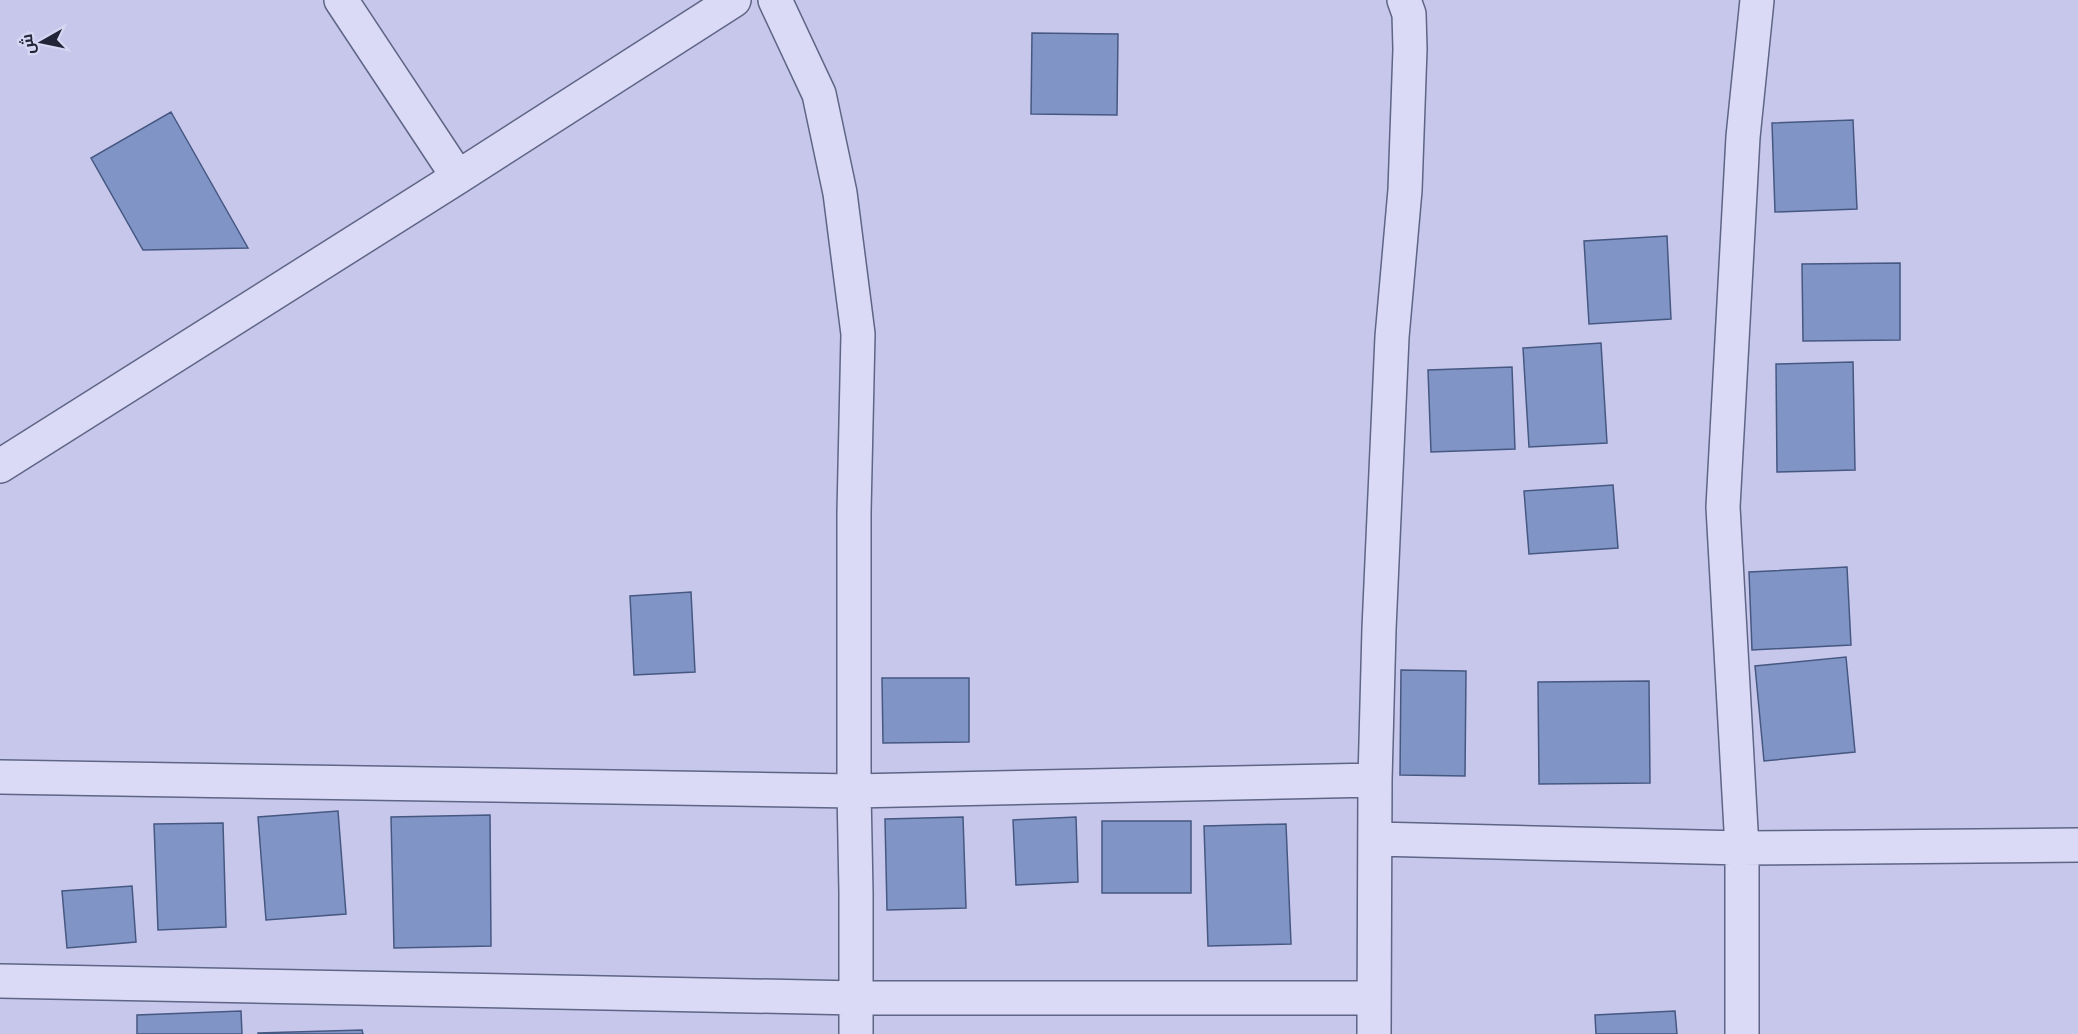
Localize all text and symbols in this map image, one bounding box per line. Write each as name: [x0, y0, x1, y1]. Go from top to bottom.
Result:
north arrow: [12, 12, 72, 72]
text: ش: [17, 33, 39, 56]

